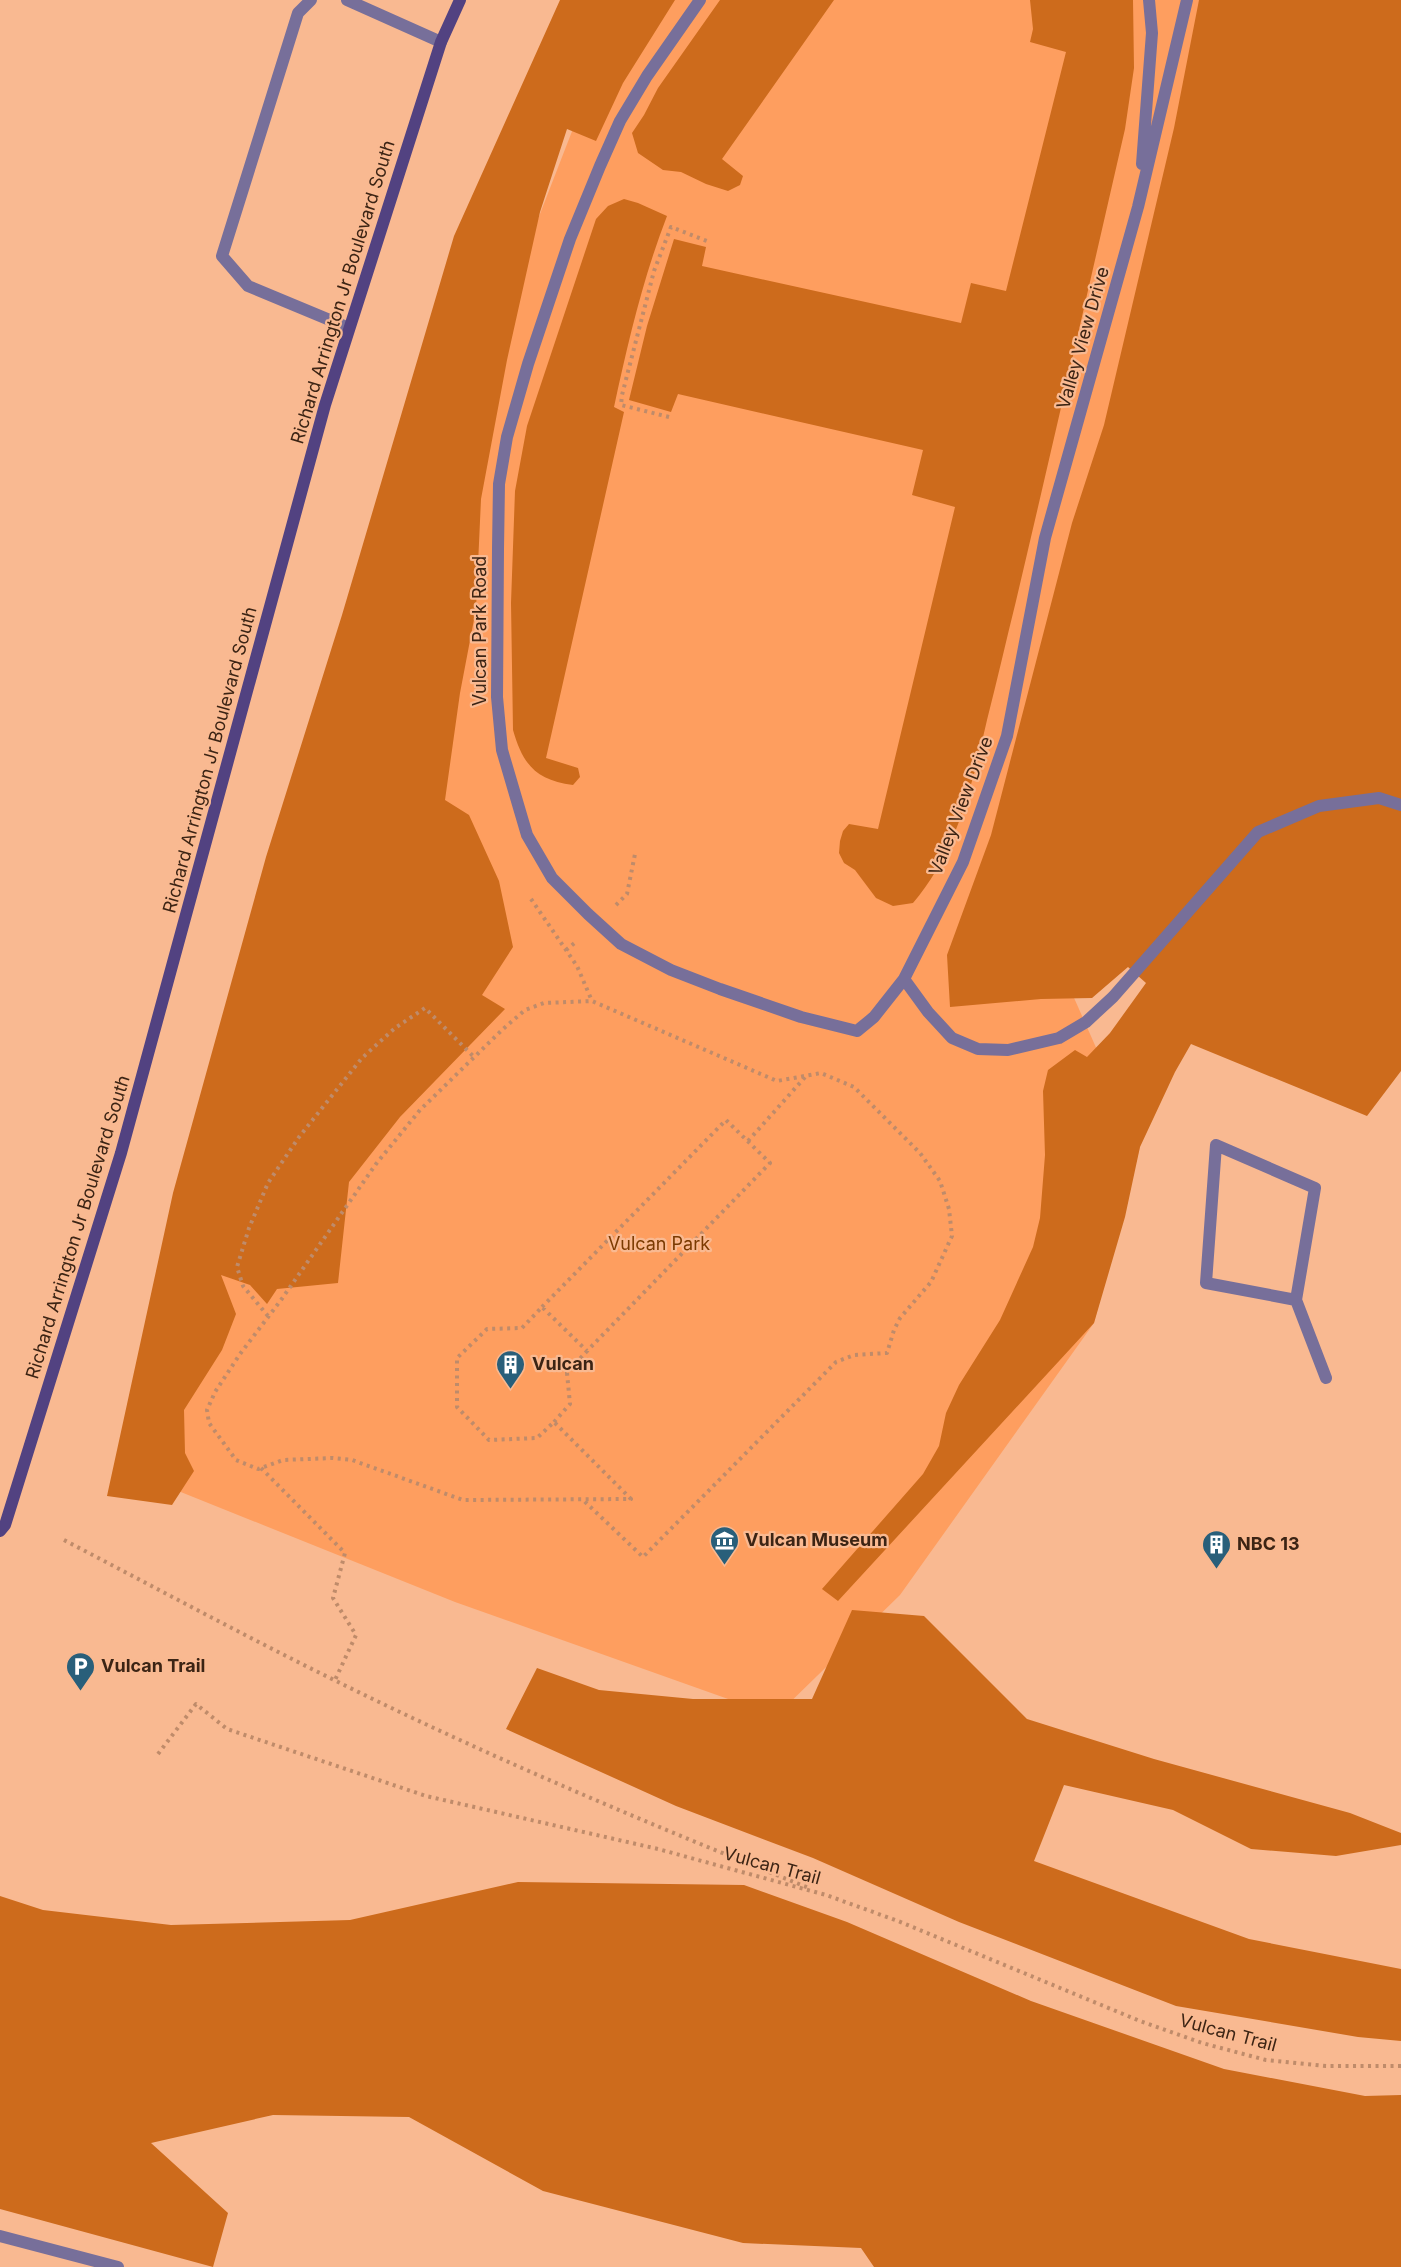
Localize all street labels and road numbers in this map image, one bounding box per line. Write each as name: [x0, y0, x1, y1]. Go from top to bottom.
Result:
street label: Richard Arrington Jr Boulevard South: [286, 138, 399, 446]
street label: Valley View Drive: [1052, 264, 1113, 411]
street label: Vulcan Park Road: [469, 556, 490, 706]
street label: Richard Arrington Jr Boulevard South: [158, 604, 261, 915]
street label: Valley View Drive: [924, 733, 997, 878]
street label: Richard Arrington Jr Boulevard South: [21, 1073, 134, 1381]
street label: Vulcan Trail: [721, 1842, 823, 1889]
street label: Vulcan Trail: [1177, 2009, 1279, 2056]

